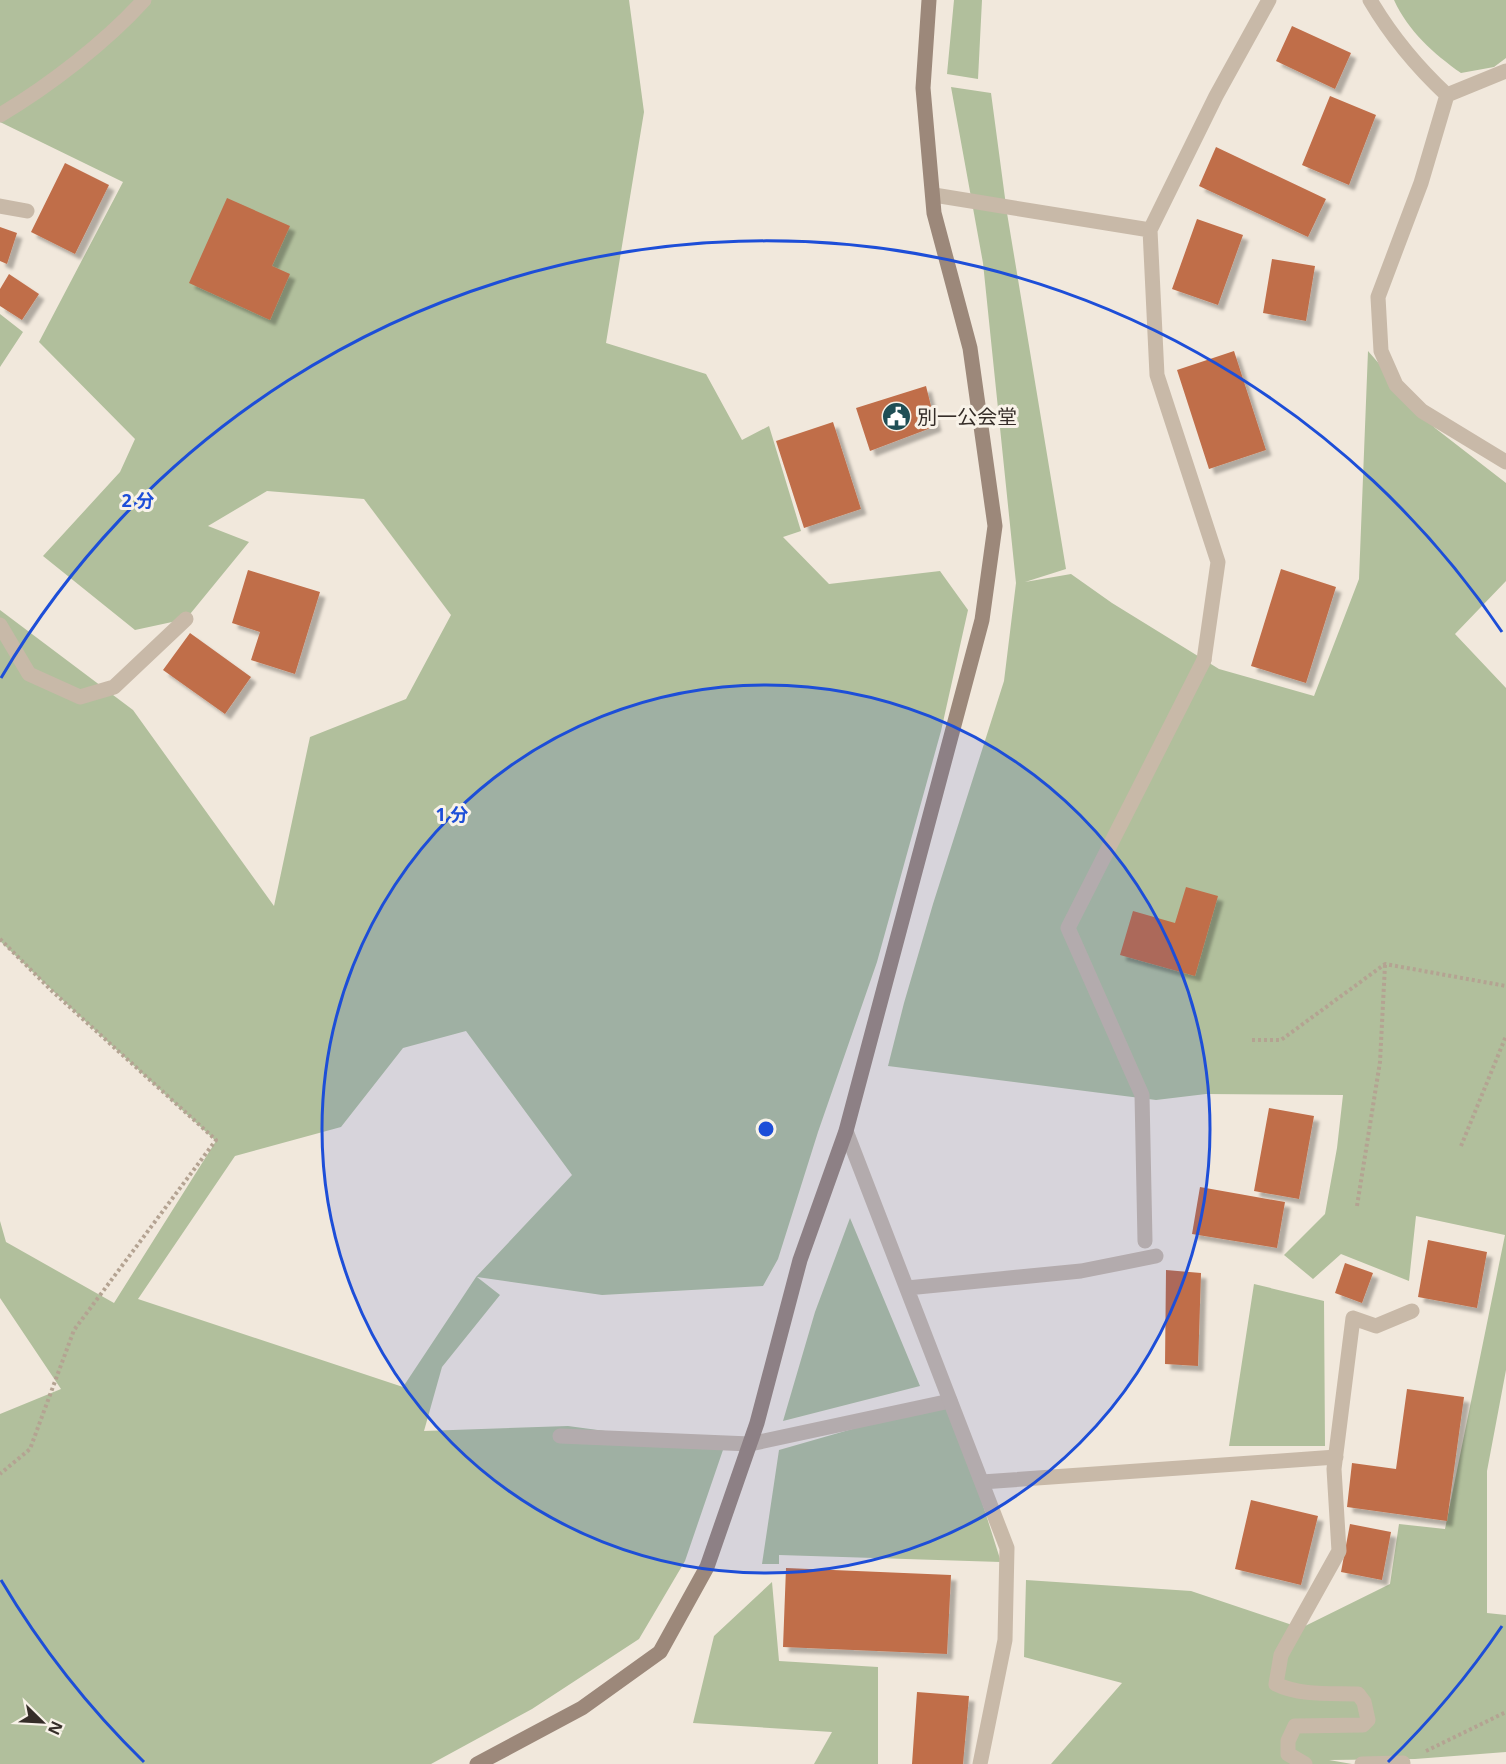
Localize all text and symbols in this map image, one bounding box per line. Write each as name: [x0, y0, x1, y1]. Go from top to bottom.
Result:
public building icon: 別一公会堂: [880, 401, 912, 433]
place label: 別一公会堂: [917, 403, 1017, 430]
text: 2 分: [122, 488, 154, 512]
text: 1 分: [436, 802, 468, 826]
centre of rings: [756, 1119, 776, 1139]
north arrow: [12, 1692, 72, 1752]
text: N: [43, 1718, 68, 1739]

